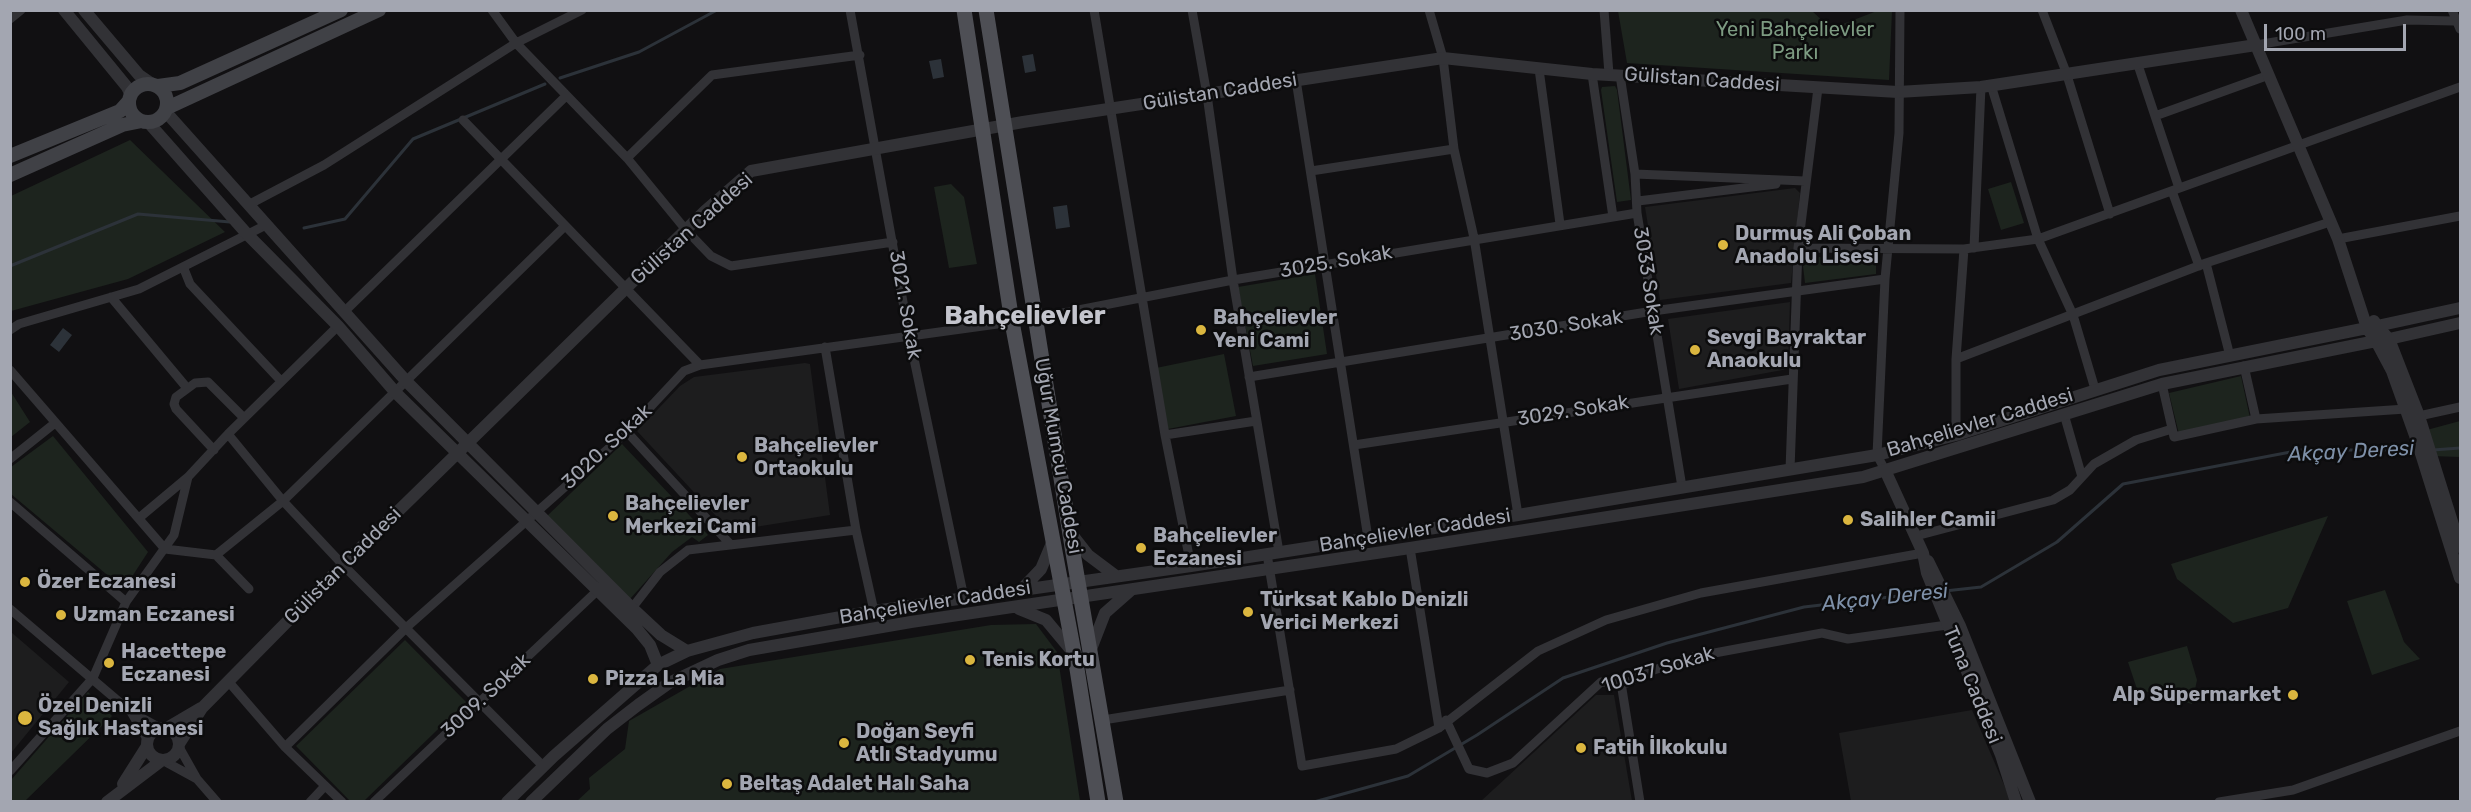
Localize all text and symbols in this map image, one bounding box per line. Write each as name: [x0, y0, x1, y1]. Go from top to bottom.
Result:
scale bar: [2267, 12, 2410, 50]
park label: Yeni Bahçelievler Parkı: [1716, 18, 1874, 65]
text: 100 m: [2275, 23, 2326, 45]
street label: Gülistan Caddesi: [1623, 63, 1781, 97]
street label: Gülistan Caddesi: [1141, 68, 1299, 116]
street label: Gülistan Caddesi: [626, 168, 758, 290]
place label: Durmuş Ali Çoban Anadolu Lisesi: [1735, 222, 1911, 269]
street label: 3033 Sokak: [1628, 225, 1668, 337]
marker: Durmuş Ali Çoban Anadolu Lisesi: [1716, 238, 1730, 252]
street label: 3025. Sokak: [1278, 240, 1394, 284]
street label: 3021. Sokak: [884, 249, 926, 361]
district label: Bahçelievler: [944, 300, 1106, 332]
street label: 3030. Sokak: [1508, 305, 1624, 347]
place label: Bahçelievler Yeni Cami: [1213, 306, 1337, 353]
marker: Bahçelievler Yeni Cami: [1194, 323, 1208, 337]
place label: Sevgi Bayraktar Anaokulu: [1707, 326, 1866, 373]
marker: Sevgi Bayraktar Anaokulu: [1688, 343, 1702, 357]
street label: Uğur Mumcu Caddesi: [1029, 356, 1087, 556]
street label: Bahçelievler Caddesi: [1884, 383, 2076, 463]
street label: 3029. Sokak: [1516, 390, 1630, 432]
street label: 3020. Sokak: [557, 399, 657, 495]
place label: Bahçelievler Ortaokulu: [754, 434, 878, 481]
water label: Akçay Deresi: [2287, 436, 2415, 468]
marker: Bahçelievler Ortaokulu: [735, 450, 749, 464]
place label: Bahçelievler Merkezi Cami: [625, 492, 757, 539]
street label: Gülistan Caddesi: [279, 502, 407, 630]
street label: Bahçelievler Caddesi: [1318, 504, 1512, 558]
place label: Salihler Camii: [1860, 508, 1996, 532]
marker: Bahçelievler Merkezi Cami: [606, 509, 620, 523]
marker: Salihler Camii: [1841, 513, 1855, 527]
place label: Bahçelievler Eczanesi: [1153, 524, 1277, 571]
marker: Bahçelievler Eczanesi: [1134, 541, 1148, 555]
place label: Özer Eczanesi: [37, 570, 176, 594]
marker: Özer Eczanesi: [18, 575, 32, 589]
street label: Bahçelievler Caddesi: [838, 576, 1032, 630]
water label: Akçay Deresi: [1821, 579, 1949, 617]
place label: Türksat Kablo Denizli Verici Merkezi: [1260, 588, 1468, 635]
place label: Uzman Eczanesi: [73, 603, 235, 627]
marker: Türksat Kablo Denizli Verici Merkezi: [1241, 605, 1255, 619]
marker: Uzman Eczanesi: [54, 608, 68, 622]
street label: Tuna Caddesi: [1938, 623, 2006, 747]
place label: Hacettepe Eczanesi: [121, 640, 226, 687]
street label: 10037 Sokak: [1599, 641, 1717, 699]
place label: Tenis Kortu: [982, 648, 1095, 672]
street label: 3009. Sokak: [436, 649, 536, 743]
marker: Tenis Kortu: [963, 653, 977, 667]
marker: Hacettepe Eczanesi: [102, 656, 116, 670]
place label: Pizza La Mia: [605, 667, 724, 691]
marker: Pizza La Mia: [586, 672, 600, 686]
place label: Alp Süpermarket: [2113, 683, 2281, 707]
marker: Alp Süpermarket: [2286, 688, 2300, 702]
place label: Özel Denizli Sağlık Hastanesi: [38, 694, 204, 741]
marker: Özel Denizli Sağlık Hastanesi: [16, 709, 34, 727]
place label: Doğan Seyfi Atlı Stadyumu: [856, 720, 998, 767]
marker: Doğan Seyfi Atlı Stadyumu: [837, 736, 851, 750]
place label: Fatih İlkokulu: [1593, 736, 1728, 760]
marker: Fatih İlkokulu: [1574, 741, 1588, 755]
place label: Beltaş Adalet Halı Saha: [739, 772, 969, 796]
marker: Beltaş Adalet Halı Saha: [720, 777, 734, 791]

